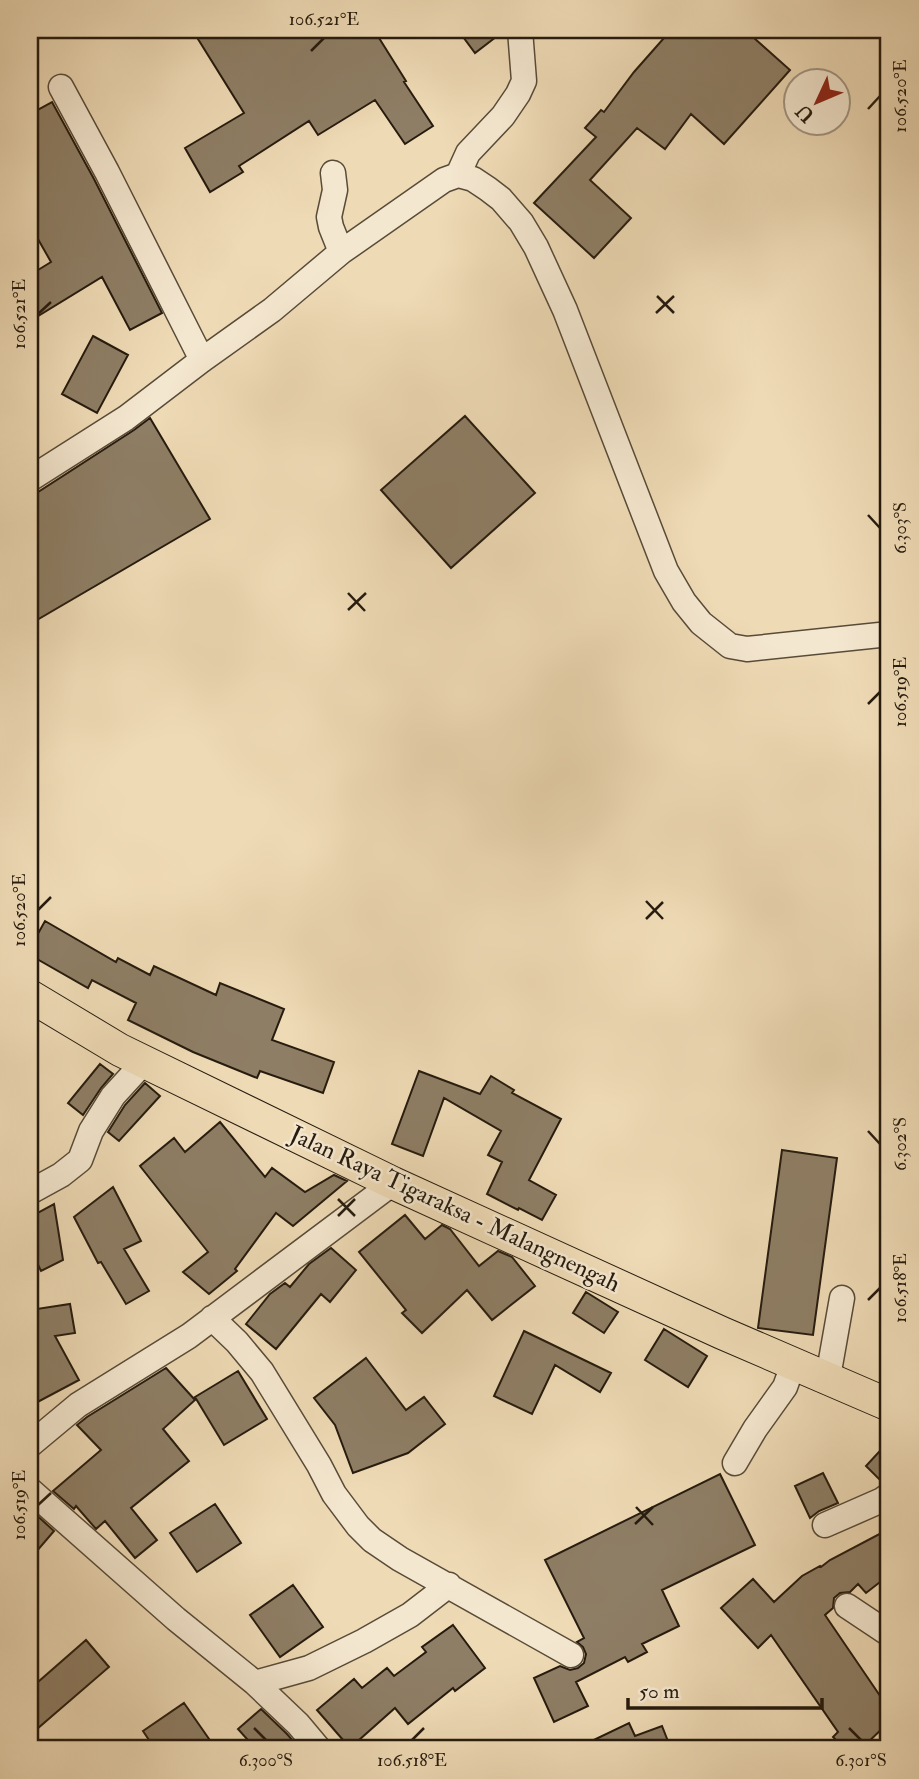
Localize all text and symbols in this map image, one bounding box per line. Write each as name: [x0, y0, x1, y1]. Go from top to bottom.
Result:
text: 106.521°E: [289, 8, 359, 31]
text: 106.520°E: [889, 59, 912, 133]
north arrow: [782, 66, 852, 136]
text: U: [791, 99, 820, 127]
text: 106.521°E: [8, 279, 31, 349]
text: 6.303°S: [889, 502, 912, 554]
text: 106.519°E: [889, 657, 912, 727]
text: 106.520°E: [8, 873, 31, 947]
text: 6.302°S: [889, 1117, 912, 1171]
street label: Jalan Raya Tigaraksa - Malangnengah: [284, 1118, 625, 1299]
text: 106.518°E: [889, 1253, 912, 1323]
text: 106.519°E: [8, 1470, 31, 1540]
scale bar: [628, 1667, 823, 1711]
text: 50 m: [639, 1678, 680, 1705]
text: 6.300°S: [239, 1749, 293, 1772]
text: 106.518°E: [377, 1749, 447, 1772]
text: 6.301°S: [835, 1749, 887, 1772]

